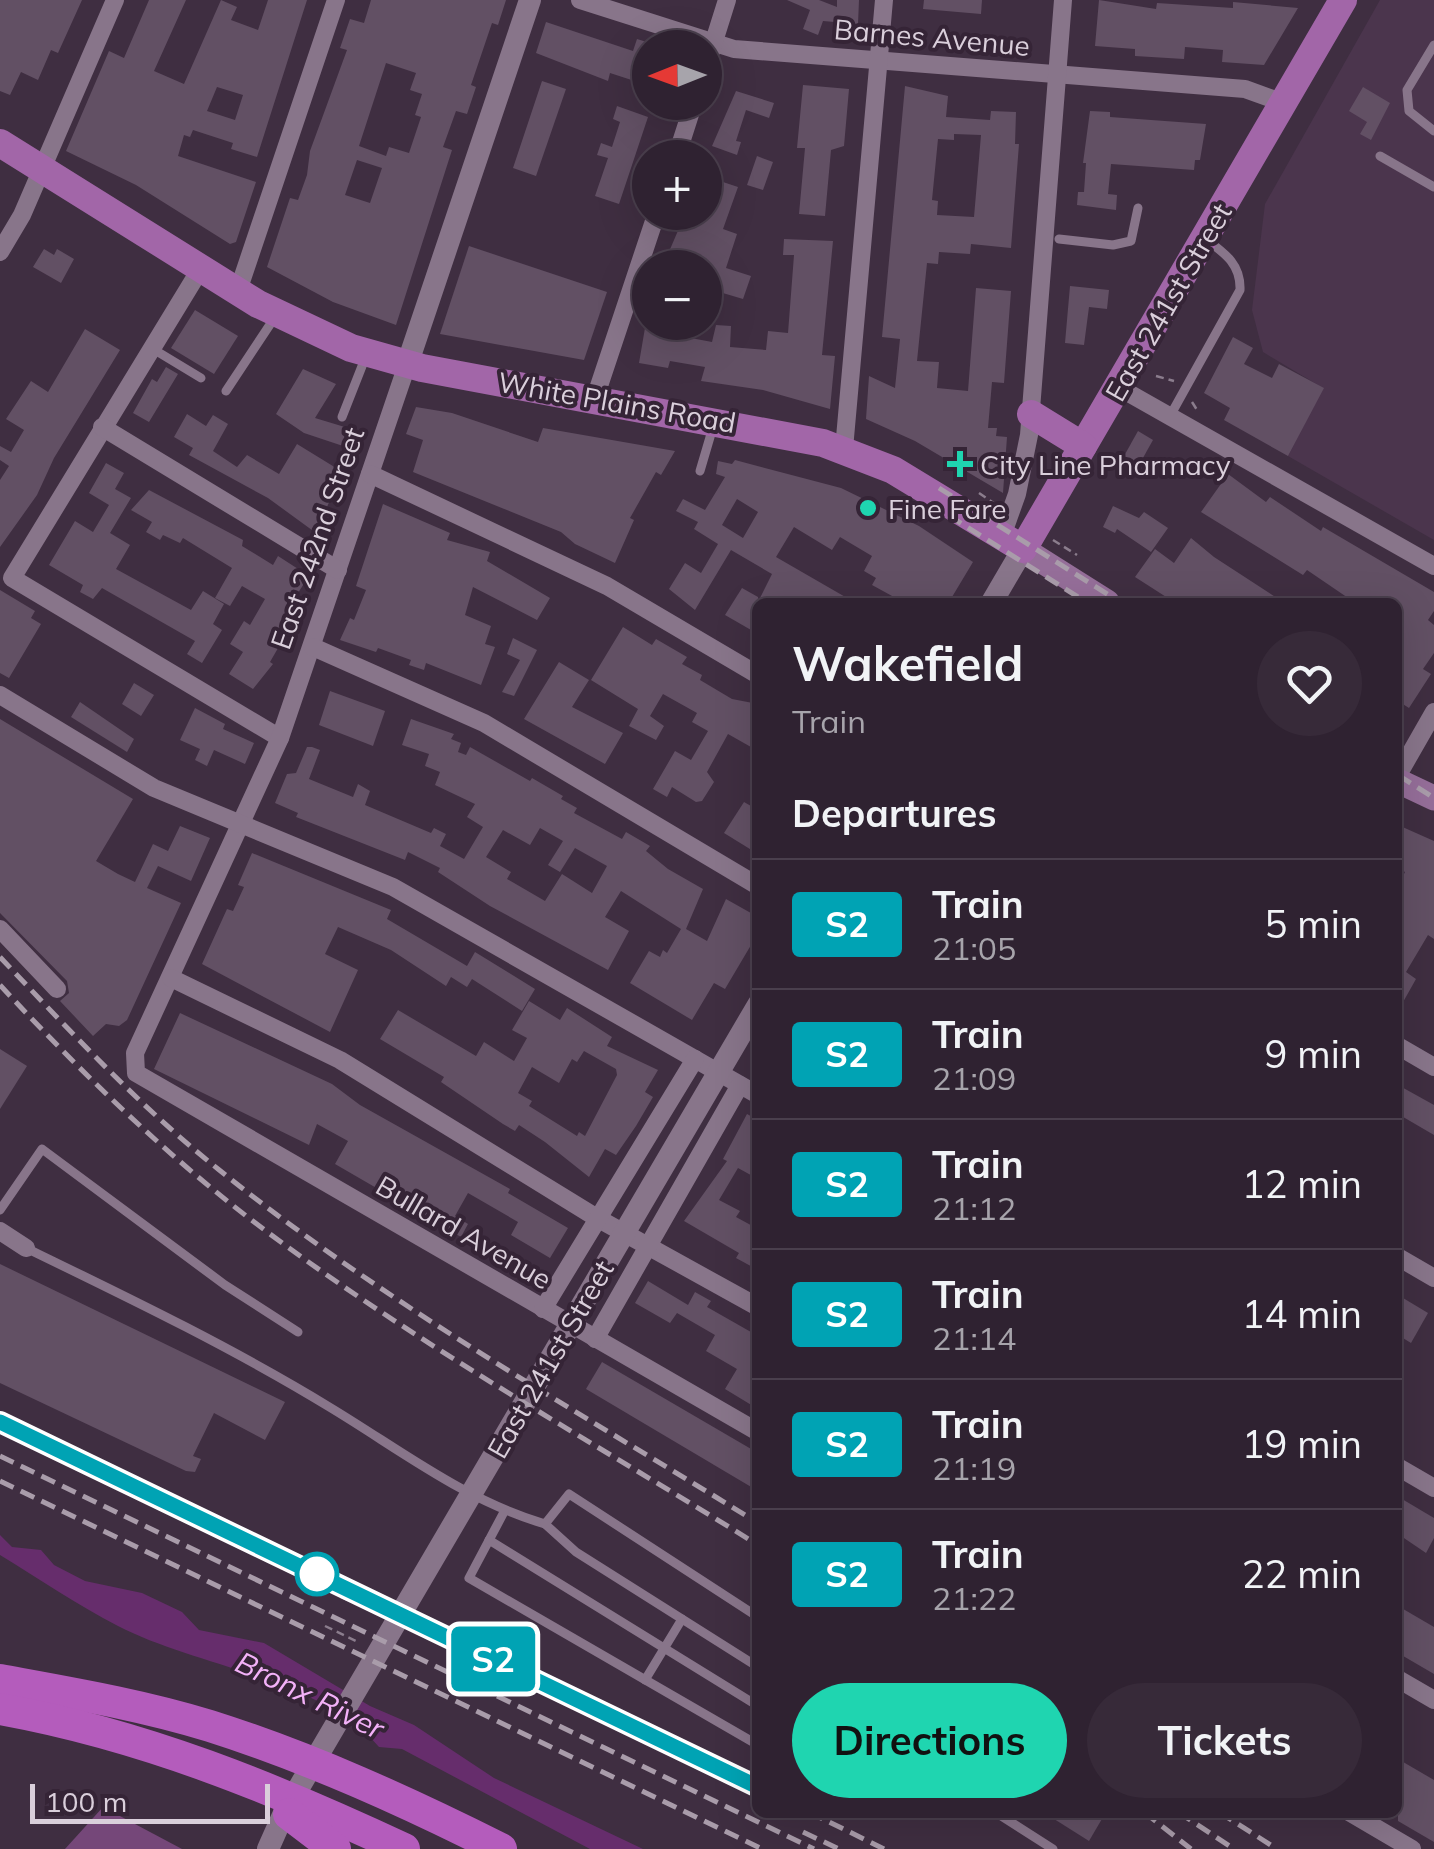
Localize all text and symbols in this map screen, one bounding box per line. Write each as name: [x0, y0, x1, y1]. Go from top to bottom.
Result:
street label: Barnes Avenue: [833, 11, 1031, 63]
north arrow: [632, 30, 722, 120]
map controls: [632, 30, 722, 340]
button: +: [632, 140, 722, 230]
street label: East 241st Street: [1097, 197, 1239, 407]
button: −: [632, 250, 722, 340]
street label: White Plains Road: [495, 364, 739, 440]
street label: East 242nd Street: [263, 422, 371, 654]
place label: City Line Pharmacy: [980, 447, 1231, 482]
marker: City Line Pharmacy: [949, 453, 971, 475]
place label: Fine Fare: [888, 491, 1007, 526]
marker: Fine Fare: [857, 497, 879, 519]
button: heart: [1257, 631, 1362, 736]
text: Wakefield: [792, 633, 1024, 693]
text: Train: [792, 701, 866, 741]
text: Departures: [792, 789, 996, 837]
text: Train: [932, 880, 1024, 928]
text: 5 min: [1265, 900, 1362, 948]
text: S2: [825, 902, 869, 946]
text: 21:05: [932, 928, 1016, 968]
text: Train: [932, 1010, 1024, 1058]
text: 9 min: [1265, 1030, 1362, 1078]
text: S2: [825, 1032, 869, 1076]
text: 21:09: [932, 1058, 1016, 1098]
text: Train: [932, 1140, 1024, 1188]
text: 12 min: [1242, 1160, 1362, 1208]
text: S2: [825, 1162, 869, 1206]
street label: Bullard Avenue: [370, 1168, 558, 1296]
text: 21:12: [932, 1188, 1016, 1228]
street label: East 241st Street: [479, 1254, 621, 1464]
text: Train: [932, 1270, 1024, 1318]
text: 14 min: [1242, 1290, 1362, 1338]
text: S2: [825, 1292, 869, 1336]
text: 21:14: [932, 1318, 1016, 1358]
text: Train: [932, 1400, 1024, 1448]
text: 19 min: [1242, 1420, 1362, 1468]
text: S2: [825, 1422, 869, 1466]
text: 21:19: [932, 1448, 1016, 1488]
text: Train: [932, 1530, 1024, 1578]
text: 22 min: [1242, 1550, 1362, 1598]
text: S2: [825, 1552, 869, 1596]
unlabelled marker: [296, 1553, 338, 1595]
text: 21:22: [932, 1578, 1016, 1618]
line badge: S2: [448, 1626, 538, 1692]
text: S2: [471, 1637, 515, 1681]
water label: Bronx River: [230, 1643, 391, 1748]
button: Directions: [792, 1683, 1067, 1798]
button: Tickets: [1087, 1683, 1362, 1798]
scale bar: [30, 1779, 270, 1824]
text: 100 m: [45, 1784, 127, 1819]

